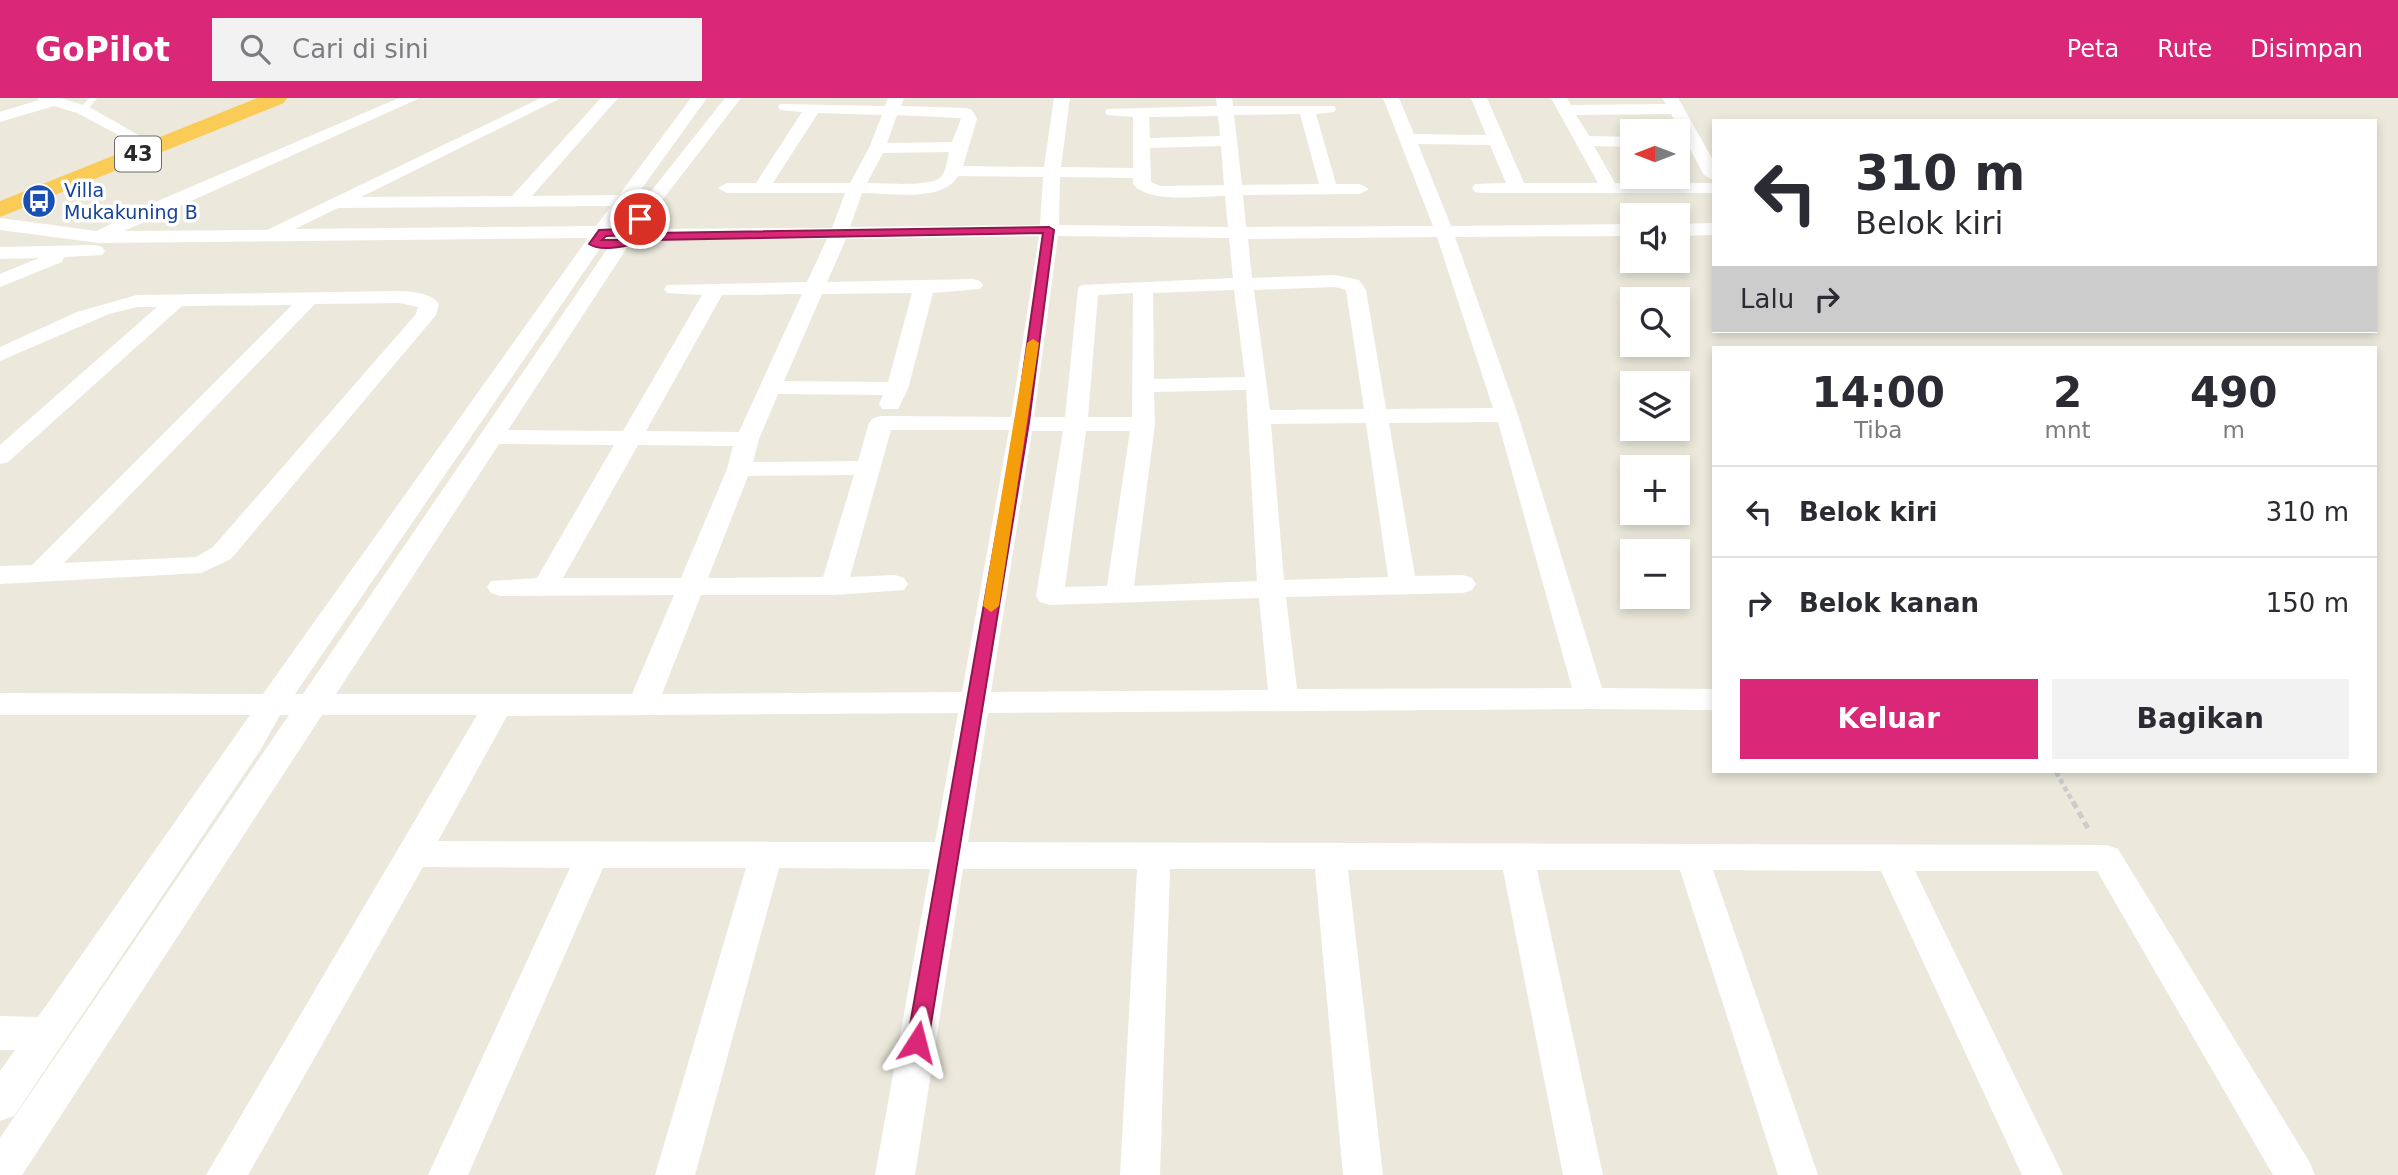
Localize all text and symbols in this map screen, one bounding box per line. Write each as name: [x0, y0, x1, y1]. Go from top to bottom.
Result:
search box: [212, 18, 702, 81]
text: GoPilot: [35, 30, 170, 69]
icon: search: [236, 30, 274, 68]
text: Cari di sini: [292, 34, 429, 64]
text: Peta: [2067, 35, 2119, 63]
text: Rute: [2157, 35, 2212, 63]
text: Disimpan: [2250, 35, 2363, 63]
north arrow: [1620, 119, 1690, 189]
map controls: [1620, 119, 1690, 609]
road number: 43: [115, 136, 161, 172]
text: 310 m: [1855, 145, 2025, 202]
icon: left: [1740, 147, 1831, 238]
place label: Villa Mukakuning B: [64, 179, 198, 223]
bus stop icon: Villa Mukakuning B: [20, 182, 58, 220]
pin: [610, 189, 670, 249]
icon: arrive: [621, 200, 659, 238]
button: sound: [1620, 203, 1690, 273]
text: Belok kiri: [1855, 204, 2003, 242]
icon: right: [1808, 280, 1846, 318]
text: Lalu: [1740, 284, 1794, 314]
button: search: [1620, 287, 1690, 357]
text: 14:00: [1811, 368, 1945, 417]
text: 2: [2053, 368, 2082, 417]
text: 490: [2190, 368, 2278, 417]
button: layers: [1620, 371, 1690, 441]
text: Tiba: [1854, 417, 1902, 443]
text: mnt: [2045, 417, 2091, 443]
text: m: [2223, 417, 2245, 443]
button: +: [1620, 455, 1690, 525]
icon: left: [1740, 493, 1778, 531]
text: Belok kiri: [1799, 497, 1938, 527]
text: 310 m: [2266, 497, 2349, 527]
button: −: [1620, 539, 1690, 609]
icon: right: [1740, 584, 1778, 622]
text: Belok kanan: [1799, 588, 1979, 618]
text: 150 m: [2266, 588, 2349, 618]
button: Keluar: [1740, 679, 2038, 759]
button: Bagikan: [2052, 679, 2349, 759]
position arrow: [880, 1005, 954, 1079]

